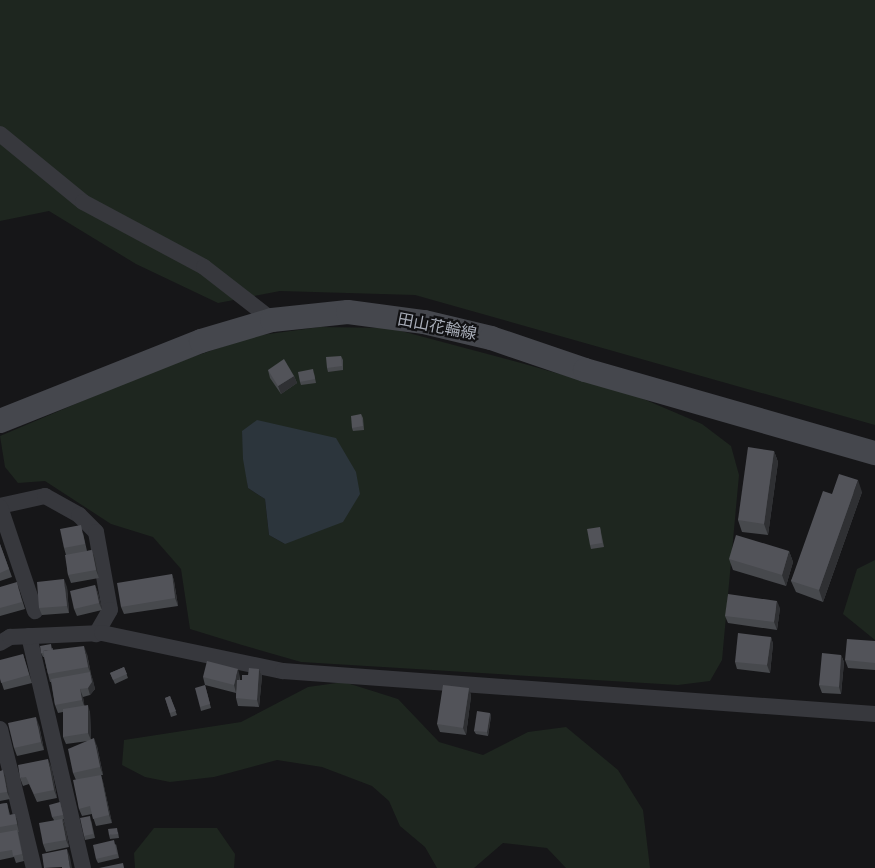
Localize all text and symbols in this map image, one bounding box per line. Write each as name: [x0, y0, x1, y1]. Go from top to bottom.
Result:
street label: 田山花輪線: [396, 310, 478, 344]

